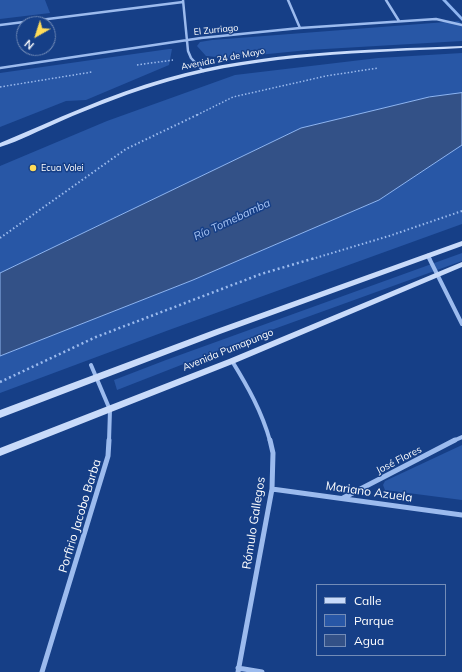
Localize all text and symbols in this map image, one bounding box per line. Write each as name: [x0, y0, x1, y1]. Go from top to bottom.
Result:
north arrow: [16, 16, 56, 56]
street label: El Zurriago: [193, 22, 239, 38]
text: N: [21, 36, 37, 53]
street label: Avenida 24 de Mayo: [180, 46, 266, 72]
marker: Ecua Volei: [28, 163, 38, 173]
place label: Ecua Volei: [41, 163, 84, 173]
water label: Río Tomebamba: [192, 196, 272, 244]
street label: Avenida Pumapungo: [181, 326, 275, 374]
street label: José Flores: [374, 443, 424, 477]
street label: Porfirio Jacobo Barba: [56, 457, 104, 575]
street label: Rómulo Gallegos: [240, 476, 268, 570]
street label: Mariano Azuela: [325, 479, 413, 505]
legend: [316, 584, 446, 656]
text: Calle: [354, 593, 381, 608]
text: Parque: [354, 613, 394, 628]
text: Agua: [354, 633, 384, 648]

